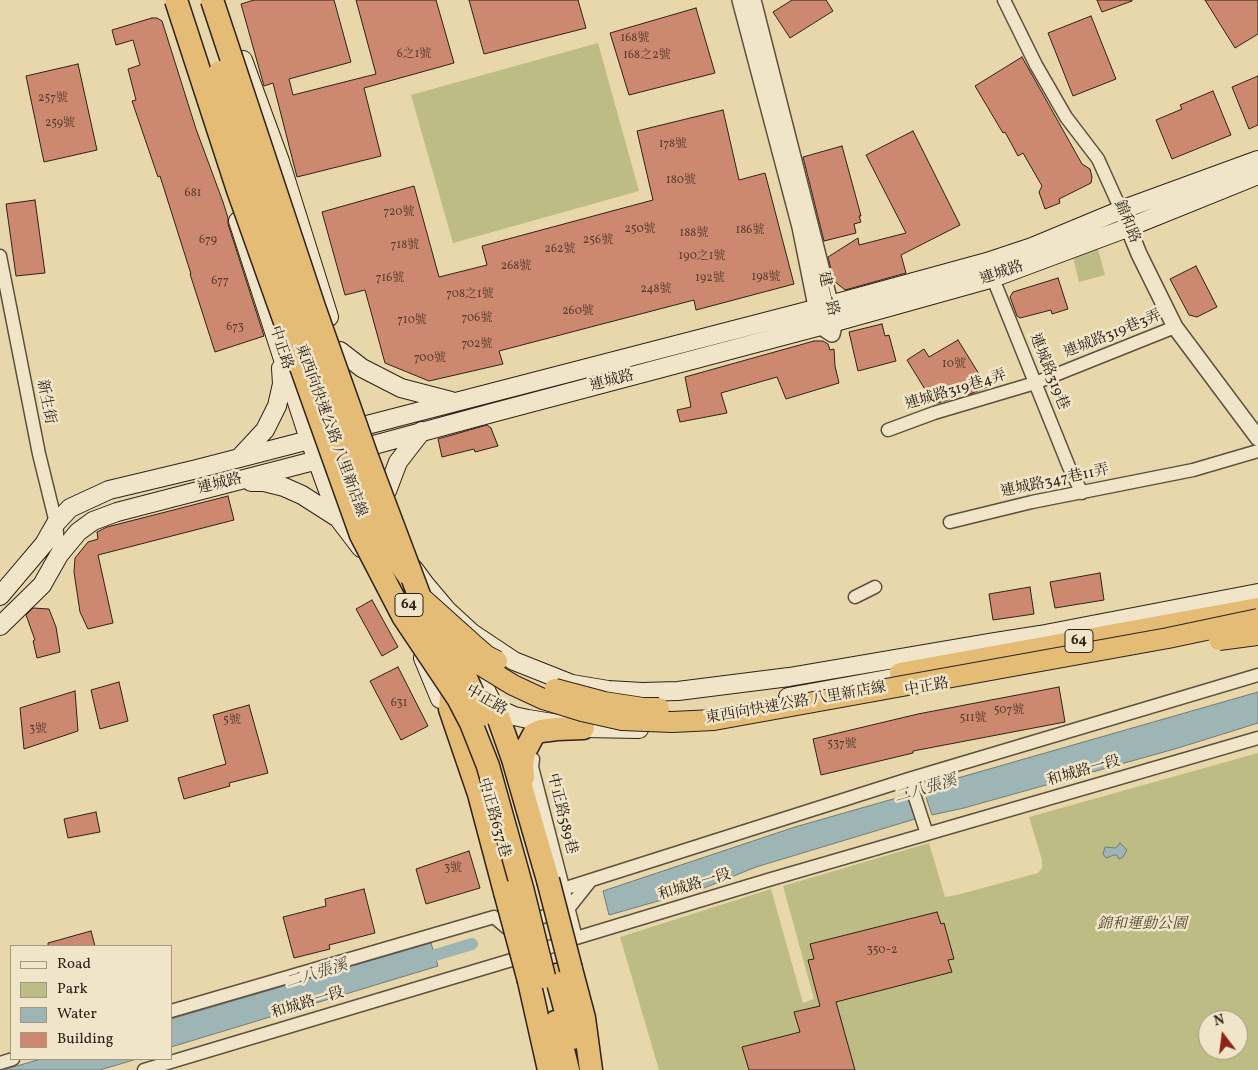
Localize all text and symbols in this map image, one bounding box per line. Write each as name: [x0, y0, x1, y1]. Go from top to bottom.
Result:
house number: 168號: [621, 32, 649, 46]
house number: 6之1號: [397, 48, 431, 62]
house number: 168之2號: [623, 49, 671, 63]
house number: 257號: [38, 92, 68, 106]
house number: 259號: [45, 117, 75, 131]
house number: 178號: [659, 138, 687, 152]
house number: 180號: [666, 174, 696, 188]
house number: 681: [185, 187, 201, 201]
street label: 錦和路: [1109, 198, 1143, 246]
house number: 720號: [383, 206, 415, 220]
house number: 250號: [624, 223, 656, 237]
house number: 186號: [736, 224, 764, 238]
house number: 188號: [680, 227, 708, 241]
house number: 679: [199, 234, 217, 248]
house number: 256號: [583, 234, 613, 248]
house number: 718號: [391, 239, 419, 253]
house number: 262號: [545, 243, 575, 257]
house number: 190之1號: [679, 250, 725, 264]
street label: 連城路: [978, 258, 1026, 290]
house number: 268號: [501, 260, 531, 274]
street label: 建一路: [813, 270, 841, 318]
house number: 198號: [752, 271, 780, 285]
house number: 716號: [376, 272, 404, 286]
house number: 192號: [695, 272, 725, 286]
house number: 677: [211, 275, 229, 289]
house number: 248號: [640, 283, 672, 297]
house number: 708之1號: [446, 288, 494, 302]
house number: 260號: [562, 305, 594, 319]
street label: 連城路319巷3弄: [1061, 307, 1165, 363]
house number: 706號: [462, 312, 492, 326]
house number: 710號: [397, 314, 427, 328]
house number: 673: [226, 321, 244, 335]
street label: 中正路: [264, 324, 296, 372]
street label: 連城路319巷: [1024, 331, 1072, 413]
house number: 702號: [462, 338, 492, 352]
street label: 東西向快速公路 八里新店線: [290, 342, 370, 520]
house number: 700號: [414, 352, 446, 366]
house number: 10號: [942, 358, 966, 372]
street label: 連城路: [588, 367, 636, 397]
street label: 連城路319巷4弄: [903, 367, 1009, 415]
street label: 新生街: [32, 378, 58, 426]
street label: 連城路347巷11弄: [999, 462, 1111, 502]
street label: 連城路: [196, 471, 244, 499]
road number: 64: [395, 594, 423, 616]
road number: 64: [1065, 630, 1093, 652]
street label: 中正路: [903, 675, 951, 701]
street label: 東西向快速公路 八里新店線: [704, 679, 888, 729]
street label: 中正路: [462, 682, 510, 720]
house number: 631: [391, 697, 407, 711]
house number: 507號: [994, 704, 1024, 718]
house number: 511號: [959, 712, 987, 726]
house number: 5號: [223, 714, 241, 728]
house number: 3號: [29, 723, 47, 737]
house number: 537號: [827, 738, 857, 752]
street label: 和城路一段: [1045, 753, 1123, 791]
street label: 中正路589巷: [542, 772, 580, 856]
water label: 二八張溪: [893, 772, 959, 808]
street label: 中正路637巷: [473, 776, 513, 860]
house number: 3號: [444, 862, 462, 876]
street label: 和城路一段: [657, 866, 733, 906]
park label: 錦和運動公園: [1097, 916, 1187, 934]
house number: 350-2: [867, 944, 897, 958]
legend: [10, 945, 172, 1060]
text: Road: [57, 954, 91, 975]
water label: 二八張溪: [284, 956, 350, 994]
text: Park: [57, 979, 88, 1000]
street label: 和城路一段: [270, 984, 346, 1024]
text: Water: [57, 1004, 97, 1025]
north arrow: [1198, 1010, 1248, 1060]
text: N: [1212, 1011, 1227, 1031]
text: Building: [57, 1029, 113, 1050]

